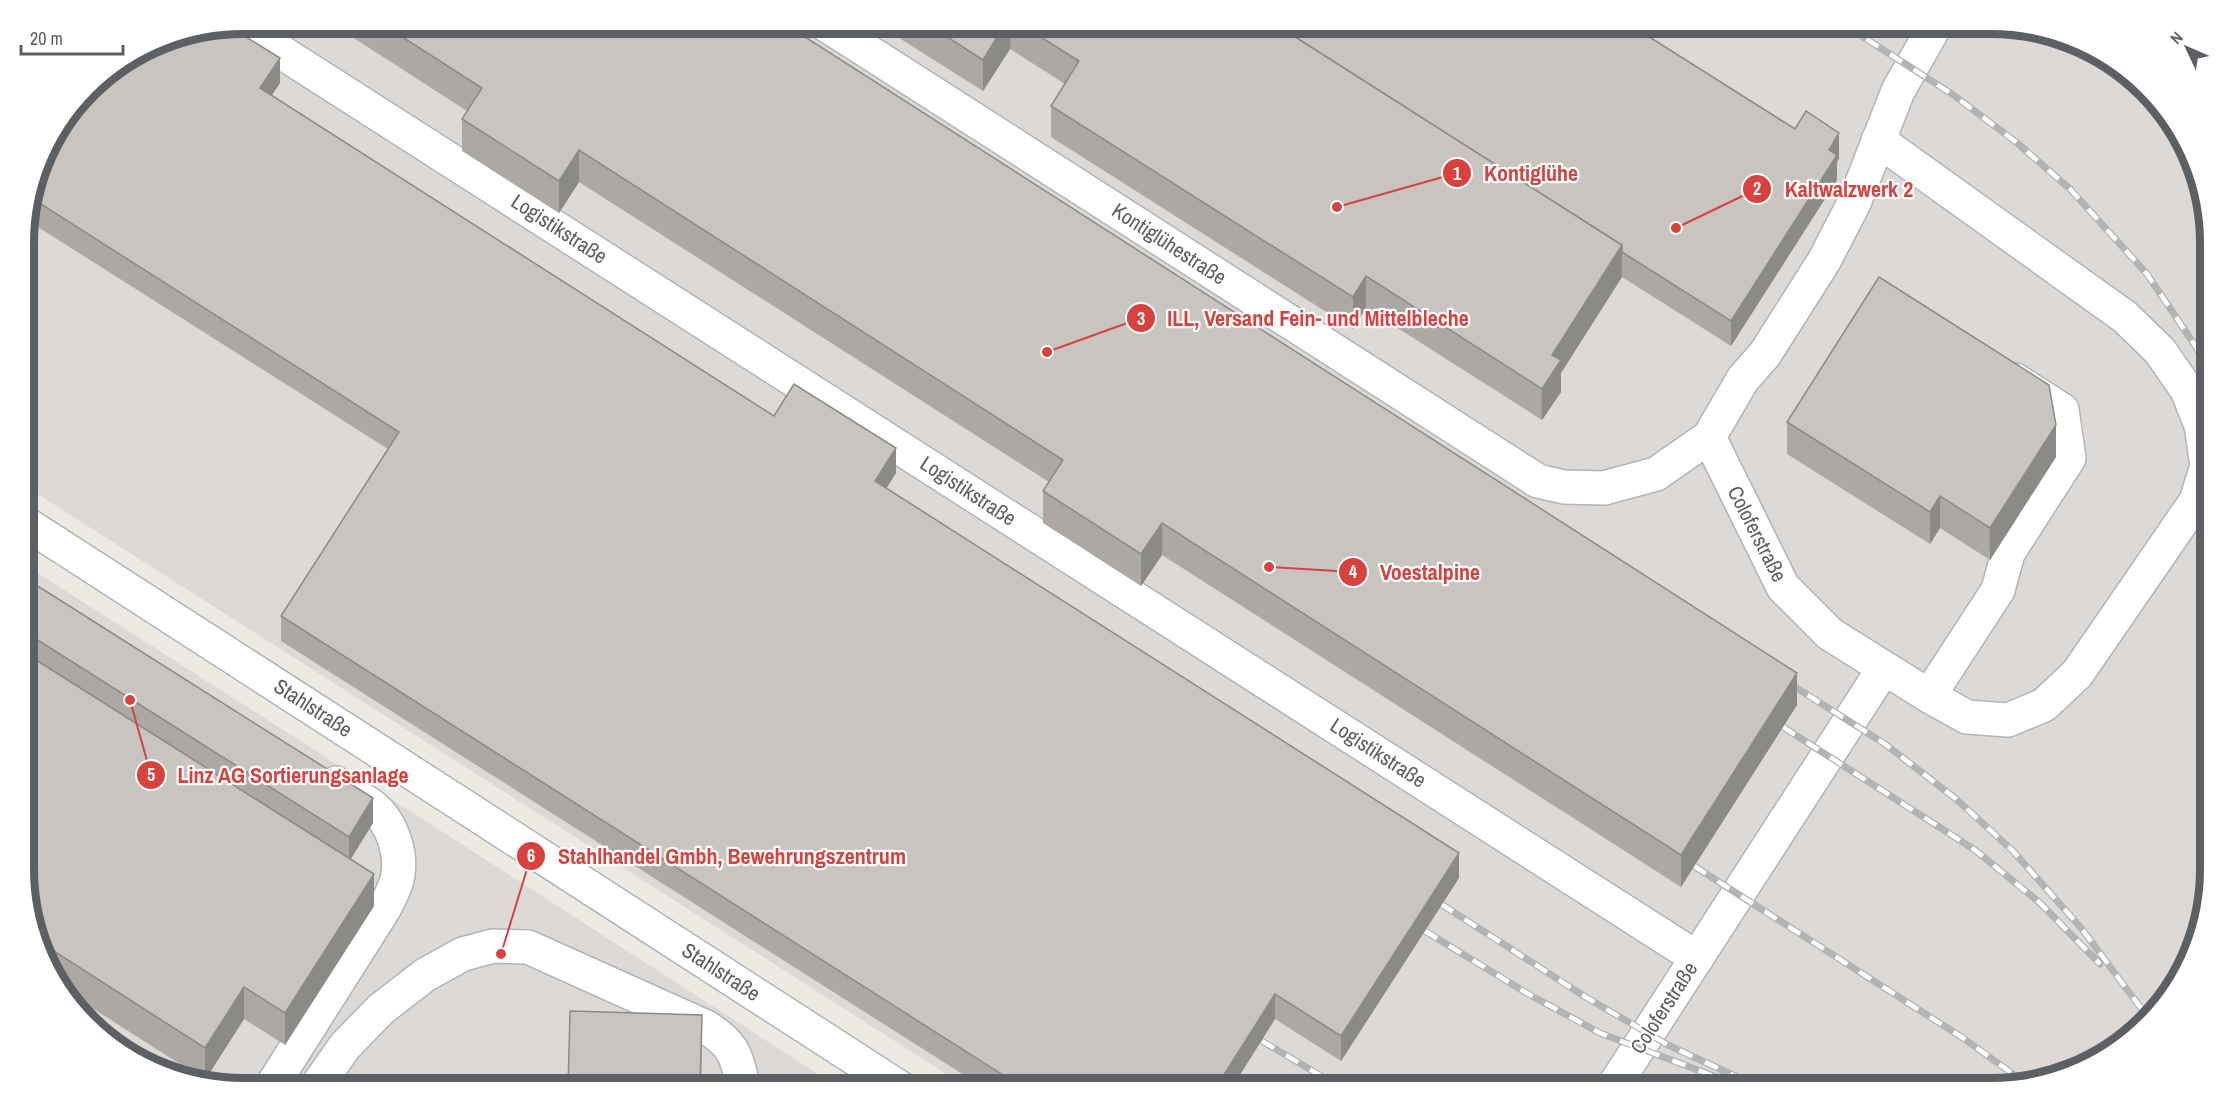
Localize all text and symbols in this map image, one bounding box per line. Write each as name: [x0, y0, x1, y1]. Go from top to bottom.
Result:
scale bar: [21, 18, 123, 56]
north arrow: [2157, 18, 2217, 78]
text: 20 m: [30, 26, 63, 51]
text: N: [2165, 27, 2187, 49]
callout: Kontiglühe: [1442, 153, 1591, 193]
text: Kontiglühe: [1484, 158, 1578, 188]
text: 1: [1453, 161, 1462, 186]
callout: Kaltwalzwerk 2: [1742, 169, 1925, 209]
text: Kaltwalzwerk 2: [1785, 174, 1913, 204]
text: 2: [1753, 176, 1761, 201]
street label: Logistikstraße: [506, 187, 613, 270]
street label: Kontiglühestraße: [1106, 196, 1232, 291]
callout: ILL, Versand Fein- und Mittelbleche: [1126, 298, 1481, 338]
text: ILL, Versand Fein- und Mittelbleche: [1167, 303, 1469, 333]
text: 3: [1137, 306, 1145, 331]
street label: Logistikstraße: [915, 449, 1022, 532]
street label: Coloferstraße: [1721, 481, 1794, 587]
callout: Voestalpine: [1338, 552, 1492, 592]
text: Voestalpine: [1380, 557, 1480, 587]
text: 4: [1349, 559, 1358, 584]
street label: Stahlstraße: [268, 671, 358, 744]
street label: Logistikstraße: [1325, 711, 1432, 794]
callout: Linz AG Sortierungsanlage: [136, 755, 421, 795]
text: Linz AG Sortierungsanlage: [178, 760, 408, 790]
text: 5: [147, 762, 155, 787]
callout: Stahlhandel Gmbh, Bewehrungszentrum: [516, 836, 918, 876]
text: Stahlhandel Gmbh, Bewehrungszentrum: [558, 841, 906, 871]
text: 6: [527, 843, 535, 868]
street label: Stahlstraße: [676, 935, 766, 1008]
street label: Coloferstraße: [1623, 956, 1704, 1059]

